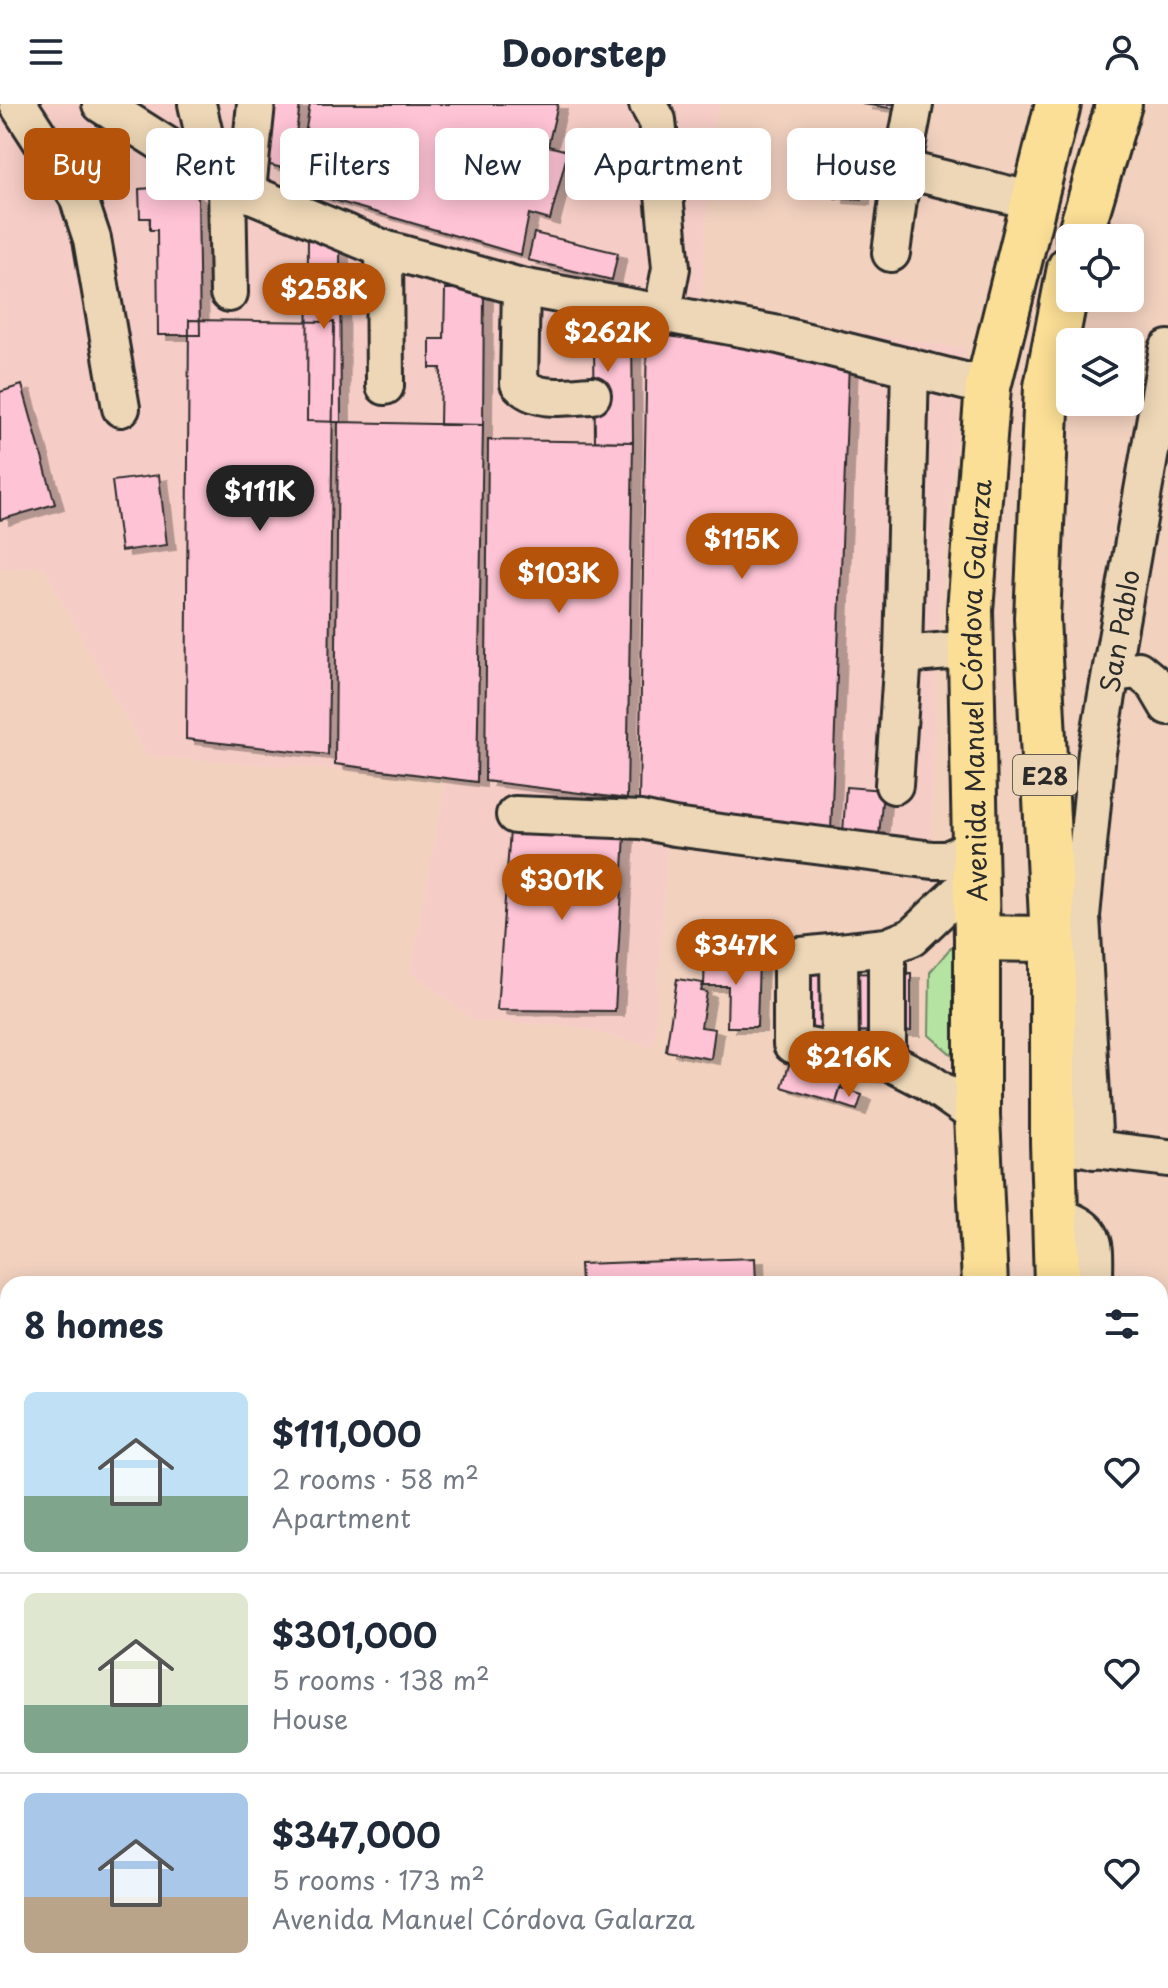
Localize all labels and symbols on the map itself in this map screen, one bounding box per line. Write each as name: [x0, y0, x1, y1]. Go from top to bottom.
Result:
pin: $258K: [268, 263, 380, 331]
pin: $262K: [552, 306, 664, 374]
pin: $111K: [204, 465, 316, 533]
street label: Avenida Manuel Córdova Galarza: [950, 478, 1000, 902]
pin: $115K: [686, 513, 798, 581]
pin: $103K: [503, 547, 615, 615]
street label: San Pablo: [1088, 567, 1148, 695]
road number: E28: [1013, 755, 1077, 795]
pin: $301K: [506, 854, 618, 922]
pin: $347K: [680, 919, 792, 987]
pin: $216K: [793, 1031, 905, 1099]

